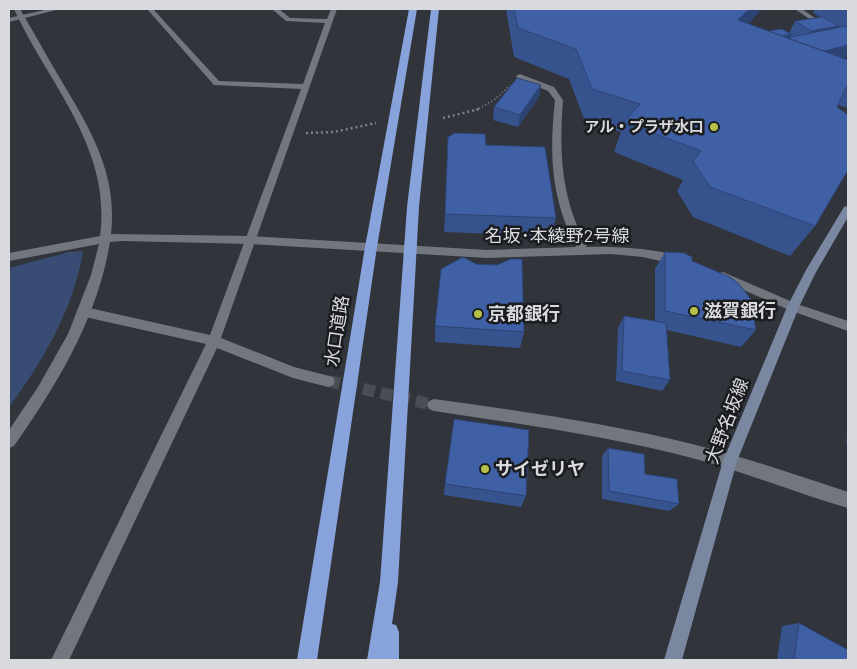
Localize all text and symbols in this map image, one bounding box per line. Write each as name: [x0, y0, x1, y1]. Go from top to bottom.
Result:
place label: アル・プラザ水口: [584, 117, 704, 135]
marker: アル・プラザ水口: [708, 121, 720, 133]
street label: 名坂･本綾野2号線: [485, 224, 629, 246]
street label: 水口道路: [320, 294, 353, 368]
place label: 滋賀銀行: [704, 299, 776, 321]
place label: 京都銀行: [488, 302, 560, 324]
marker: 滋賀銀行: [688, 305, 700, 317]
marker: 京都銀行: [472, 308, 484, 320]
street label: 大野名坂線: [700, 375, 752, 467]
place label: サイゼリヤ: [495, 457, 585, 479]
marker: サイゼリヤ: [479, 463, 491, 475]

